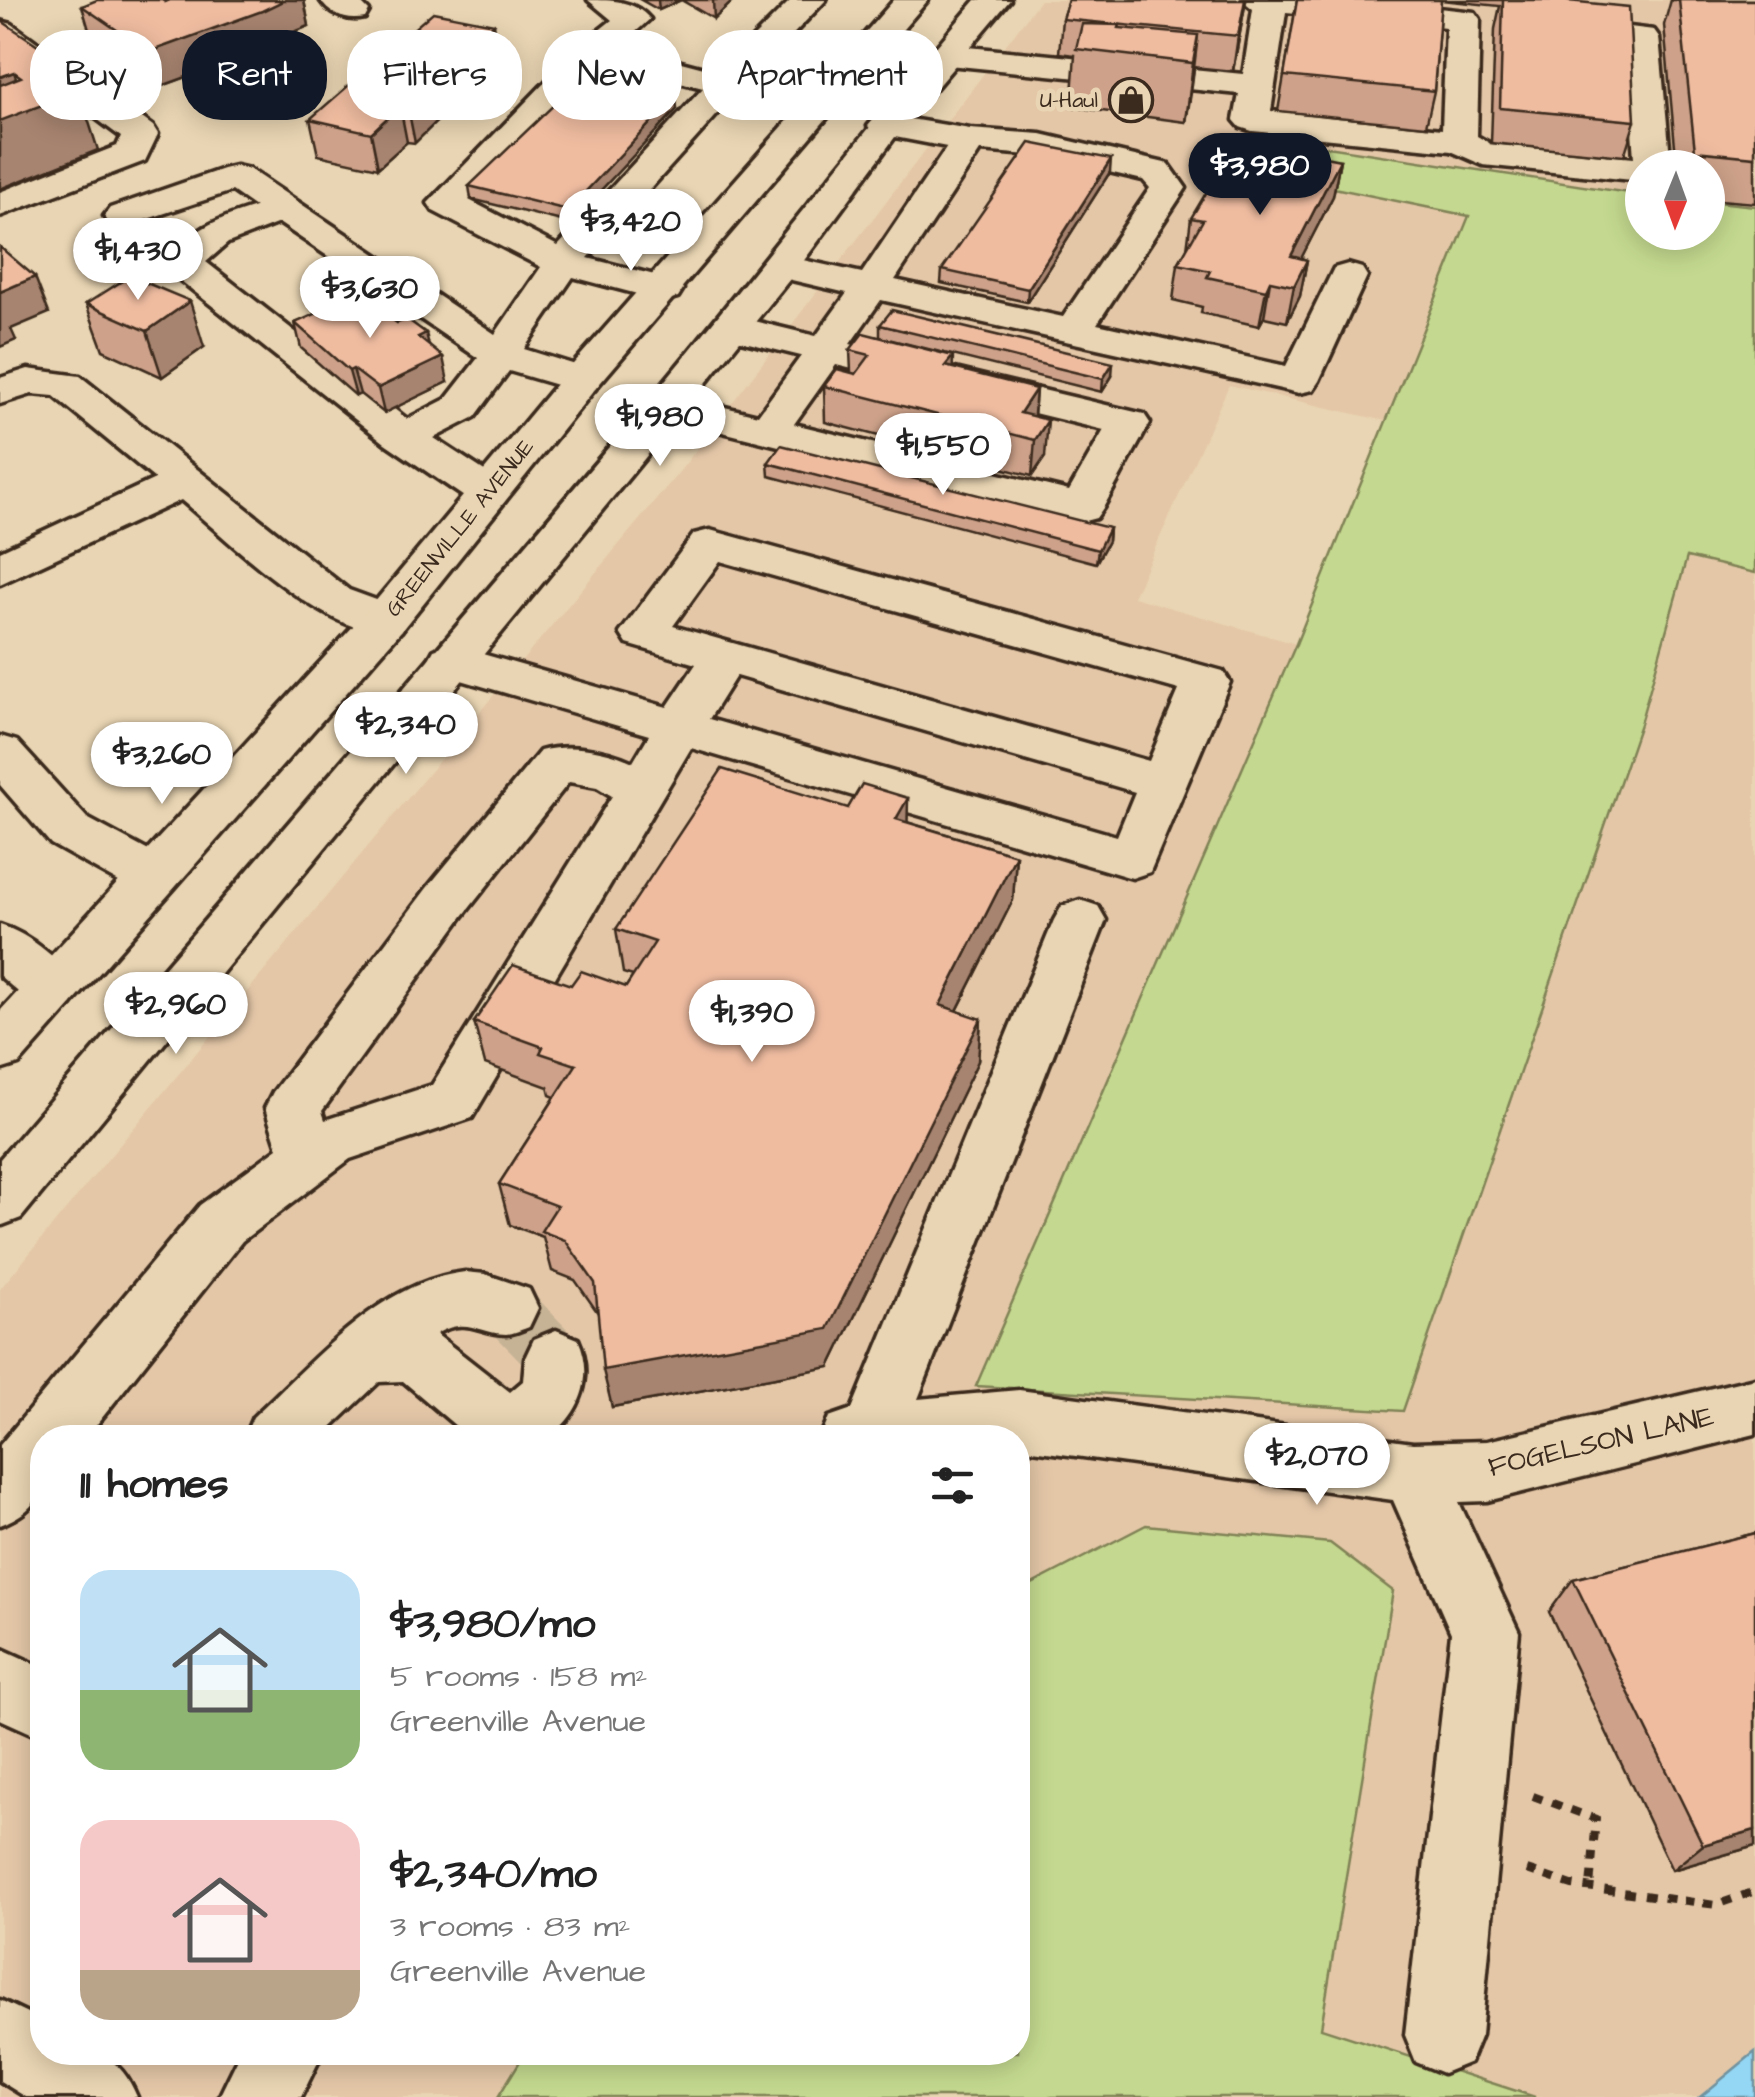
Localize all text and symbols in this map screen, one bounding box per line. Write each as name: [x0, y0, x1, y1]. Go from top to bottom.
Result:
chip: Buy: [30, 30, 162, 120]
chip: Rent: [182, 30, 327, 120]
chip: Filters: [347, 30, 522, 120]
chip: New: [542, 30, 682, 120]
chip: Apartment: [702, 30, 943, 120]
shop icon: U-Haul: [1108, 77, 1154, 123]
place label: U-Haul: [1040, 85, 1098, 116]
pin: $3,980: [1179, 133, 1341, 218]
text: $3,980: [1211, 143, 1309, 188]
north arrow: [1625, 150, 1725, 250]
map controls: [1625, 150, 1725, 250]
pin: $3,420: [550, 189, 712, 274]
text: $3,420: [581, 199, 681, 244]
pin: $1,430: [57, 218, 219, 303]
text: $1,430: [95, 228, 181, 273]
pin: $3,630: [289, 256, 451, 341]
text: $3,630: [322, 266, 418, 311]
pin: $1,980: [579, 384, 741, 469]
text: $1,980: [617, 394, 703, 439]
pin: $1,550: [862, 413, 1024, 498]
text: $1,550: [896, 423, 990, 468]
street label: GREENVILLE AVENUE: [379, 433, 541, 623]
pin: $2,340: [325, 692, 487, 777]
text: $2,340: [356, 702, 456, 747]
pin: $3,260: [81, 722, 243, 807]
text: $3,260: [113, 732, 211, 777]
pin: $2,960: [95, 972, 257, 1057]
pin: $1,390: [671, 980, 833, 1065]
text: $2,960: [126, 982, 226, 1027]
text: $1,390: [711, 990, 793, 1035]
street label: FOGELSON LANE: [1484, 1397, 1718, 1487]
pin: $2,070: [1236, 1423, 1398, 1508]
text: $2,070: [1266, 1433, 1368, 1478]
text: 11 homes: [80, 1456, 228, 1514]
icon: filters: [925, 1458, 980, 1513]
text: $3,980/mo: [390, 1596, 595, 1654]
icon: home: [160, 1610, 280, 1730]
text: 5 rooms · 158 m²: [390, 1654, 647, 1699]
text: Greenville Avenue: [390, 1699, 646, 1744]
text: $2,340/mo: [390, 1846, 597, 1904]
icon: home: [160, 1860, 280, 1980]
text: 3 rooms · 83 m²: [390, 1904, 631, 1949]
text: Greenville Avenue: [390, 1949, 646, 1994]

